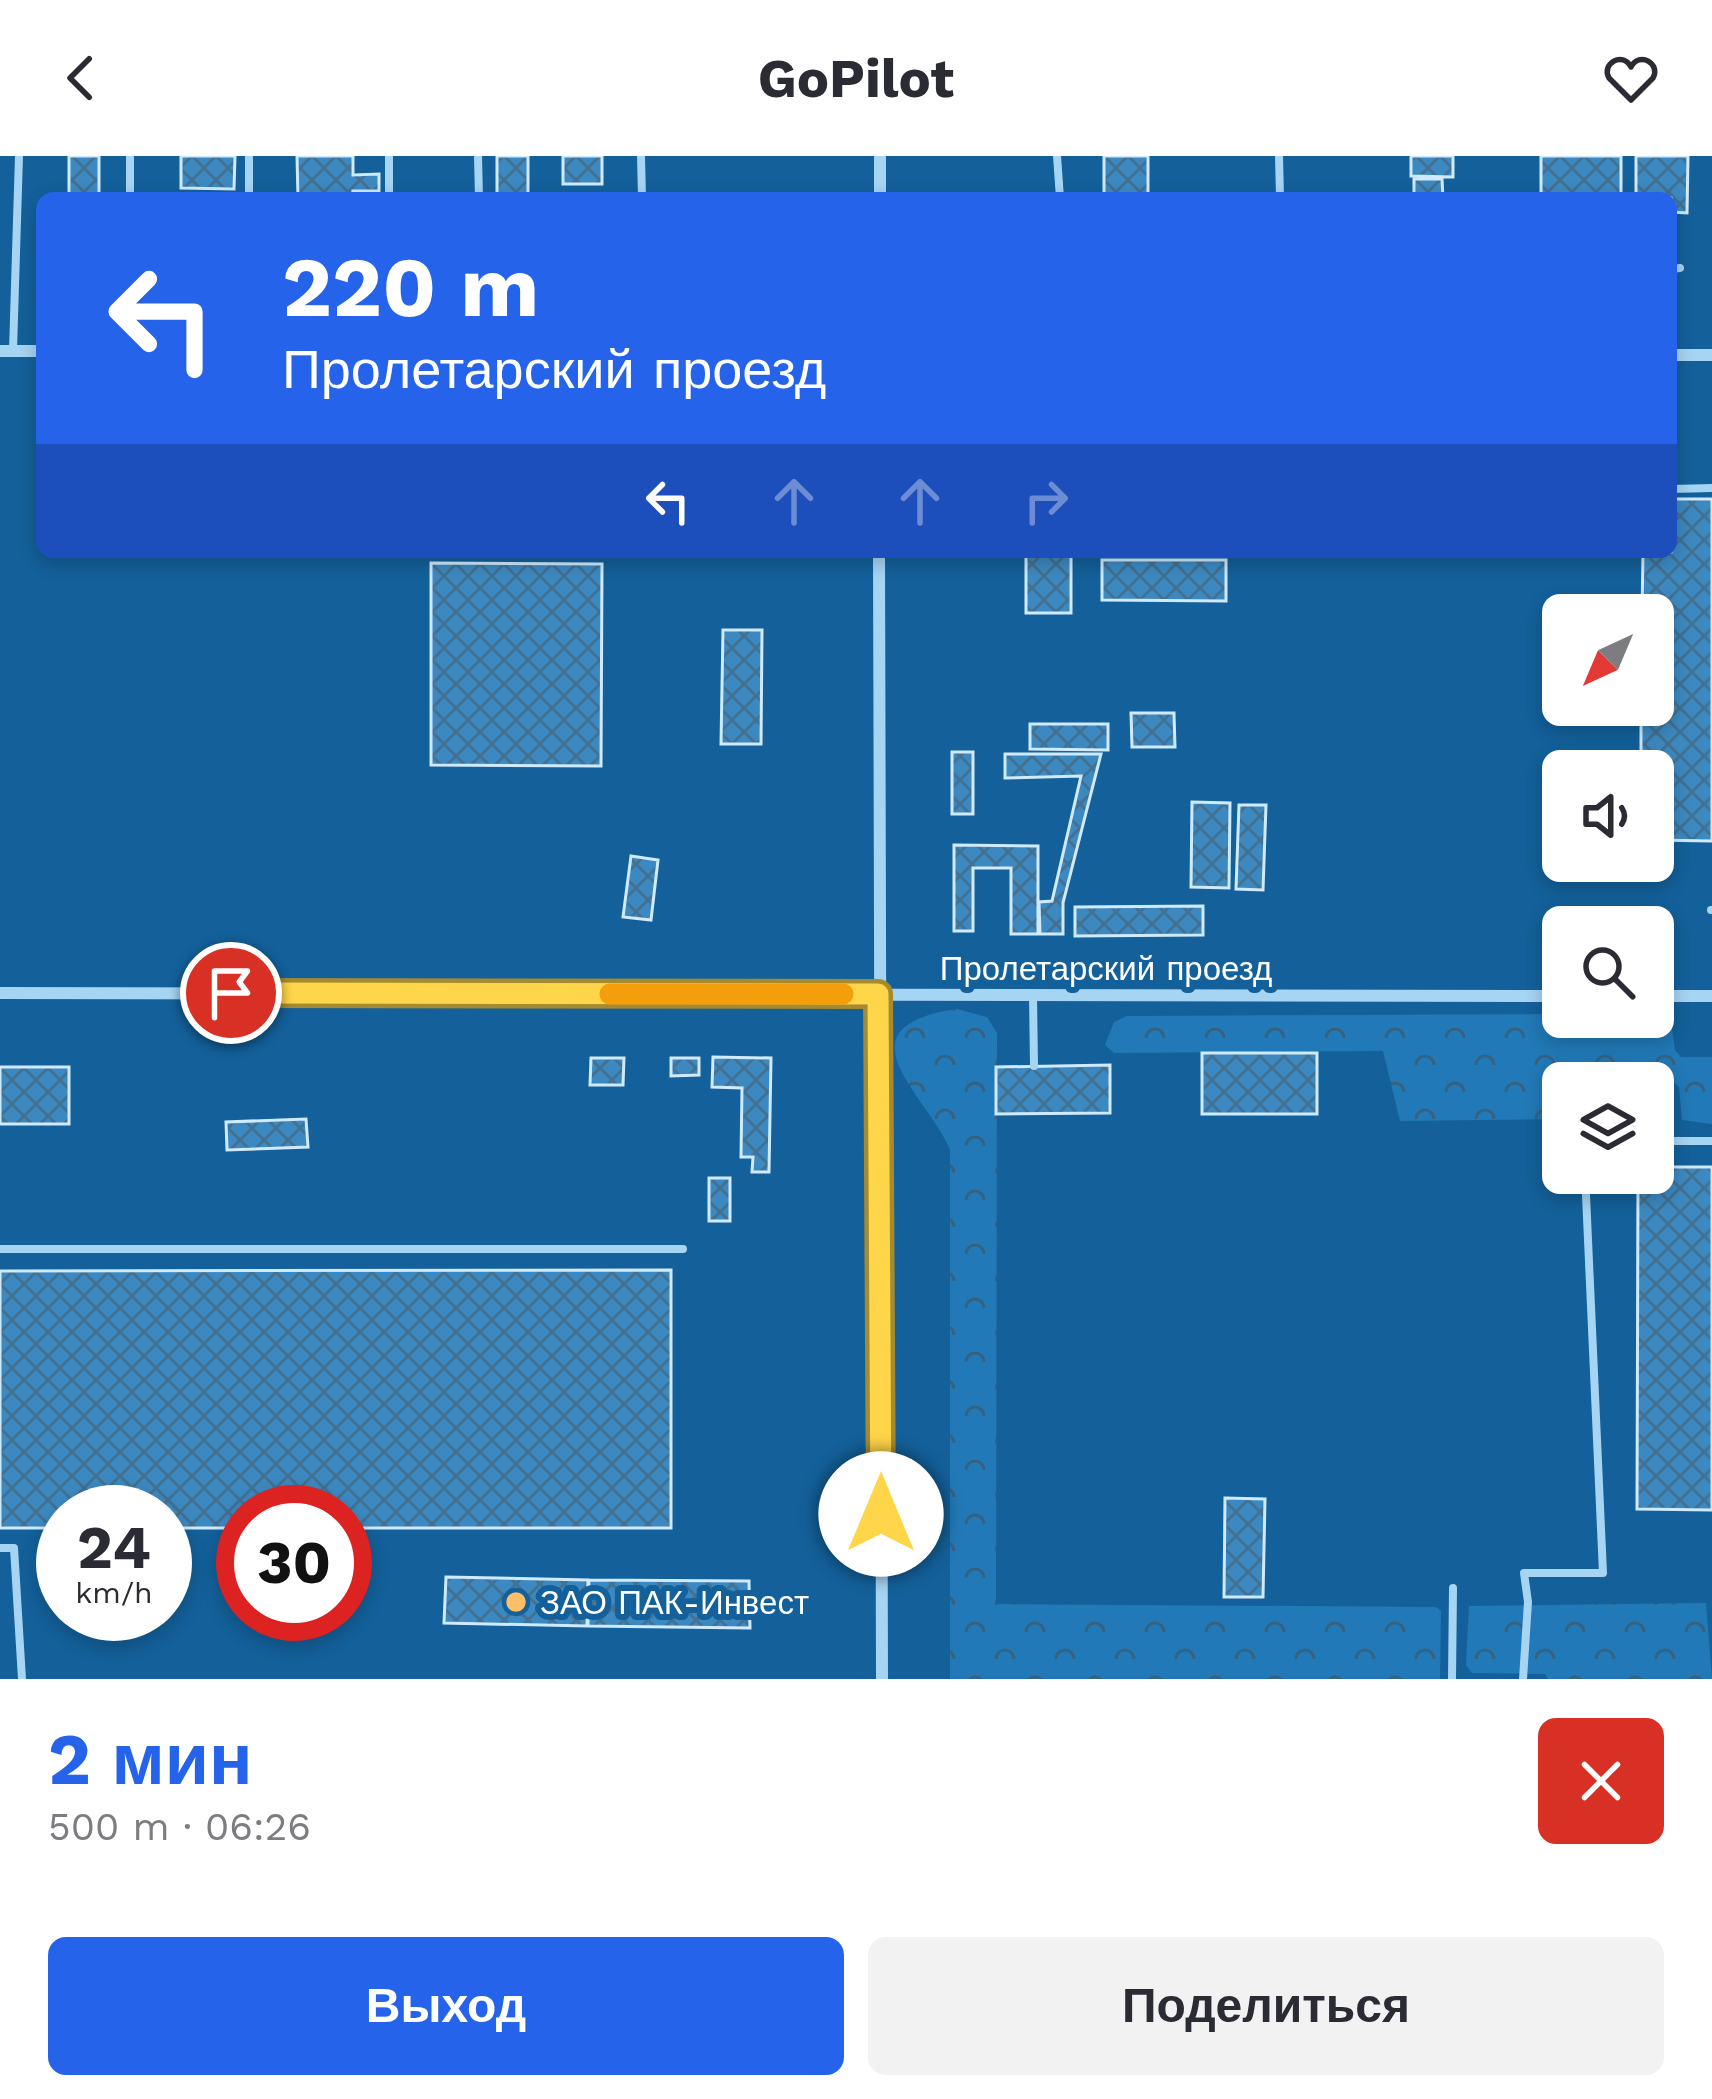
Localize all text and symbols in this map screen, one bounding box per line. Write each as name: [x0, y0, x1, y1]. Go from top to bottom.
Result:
icon: back: [48, 45, 114, 111]
icon: heart: [1598, 45, 1664, 111]
text: GoPilot: [758, 47, 954, 110]
text: 220 m: [282, 238, 539, 336]
icon: left: [84, 240, 240, 396]
text: Пролетарский проезд: [282, 338, 826, 401]
icon: left: [635, 468, 701, 534]
icon: ahead: [761, 468, 827, 534]
icon: ahead: [887, 468, 953, 534]
icon: right: [1013, 468, 1079, 534]
north arrow: [1542, 594, 1674, 726]
map controls: [1542, 594, 1674, 1194]
button: sound: [1542, 750, 1674, 882]
button: search: [1542, 906, 1674, 1038]
pin: [180, 942, 282, 1044]
street label: Пролетарский проезд: [940, 949, 1272, 988]
icon: arrive: [198, 960, 264, 1026]
button: layers: [1542, 1062, 1674, 1194]
position arrow: [818, 1451, 944, 1577]
speed limit sign: 30: [216, 1485, 372, 1641]
text: 24: [77, 1512, 151, 1583]
text: km/h: [75, 1575, 153, 1610]
place label: ЗАО ПАК-Инвест: [540, 1583, 809, 1622]
marker: ЗАО ПАК-Инвест: [503, 1589, 529, 1615]
text: 2 мин: [48, 1717, 253, 1801]
button: close: [1538, 1718, 1664, 1844]
text: 500 m · 06:26: [48, 1804, 311, 1849]
button: Выход: [48, 1937, 844, 2075]
button: Поделиться: [868, 1937, 1664, 2075]

